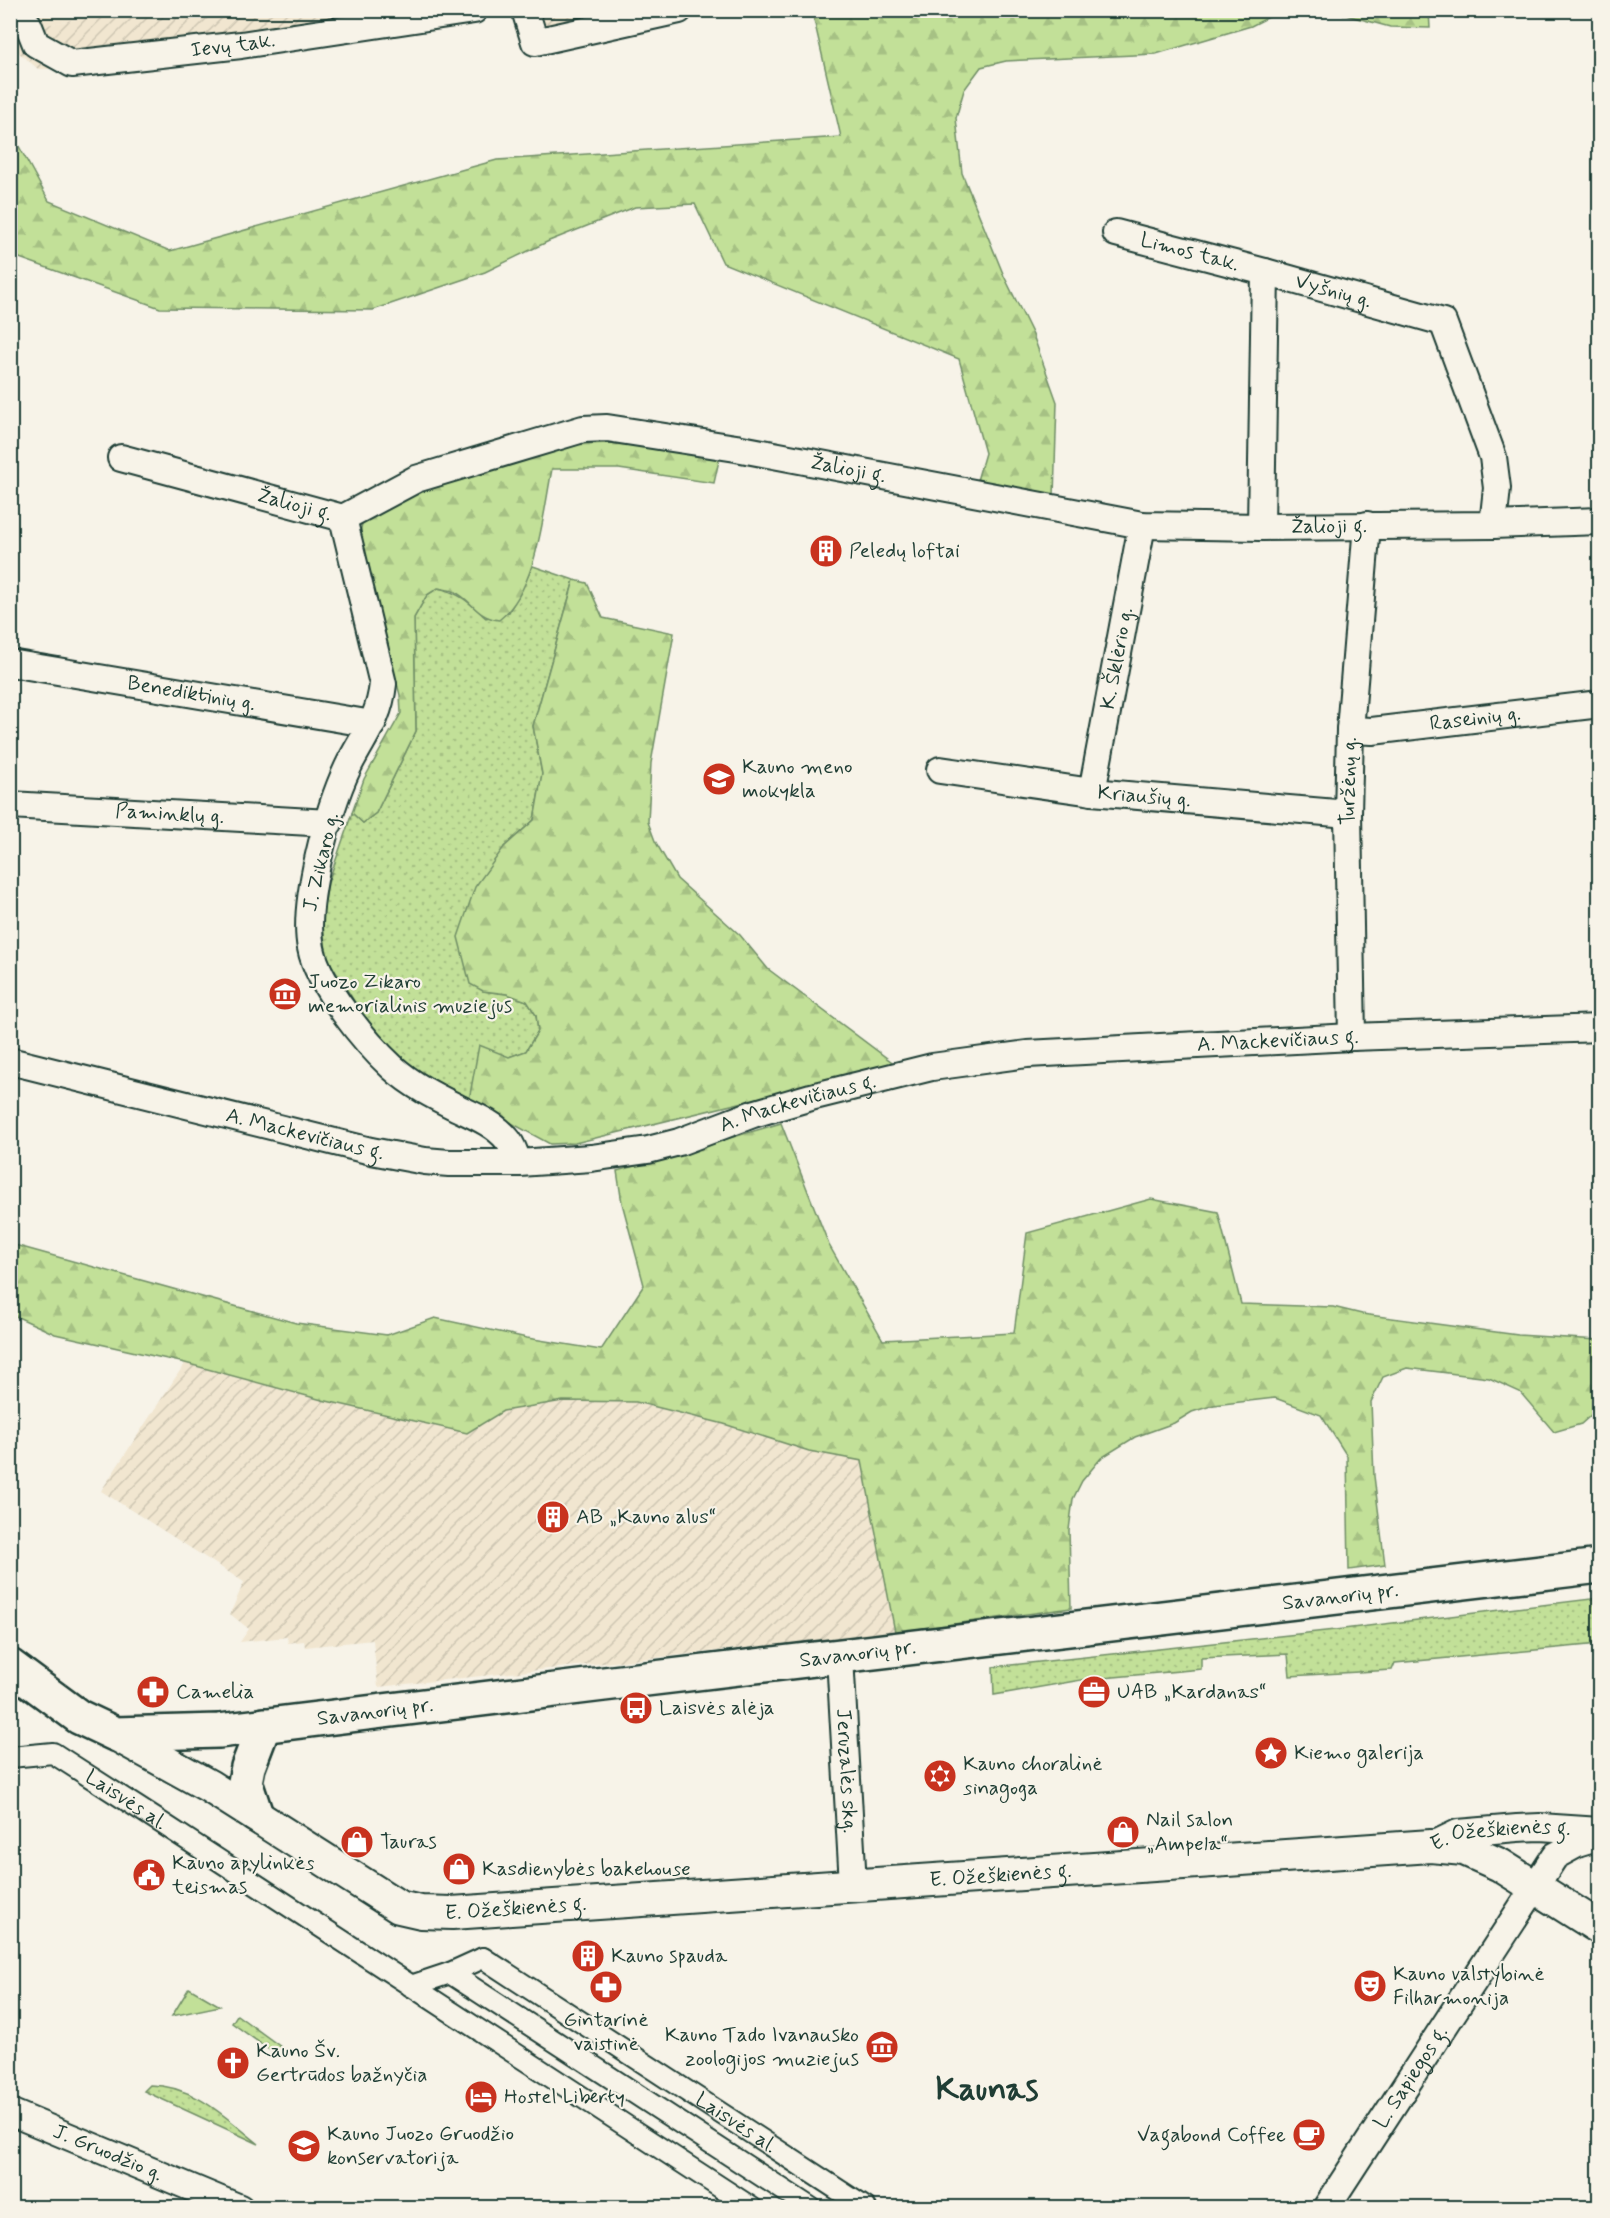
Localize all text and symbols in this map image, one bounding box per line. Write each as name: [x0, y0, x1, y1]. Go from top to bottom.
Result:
street label: Ievų tak.: [189, 26, 277, 65]
street label: Limos tak.: [1137, 226, 1242, 279]
street label: Vyšnių g.: [1292, 267, 1375, 315]
street label: Žalioji g.: [808, 448, 888, 491]
street label: Žalioji g.: [254, 482, 335, 529]
street label: Žalioji g.: [1291, 512, 1367, 542]
building icon: Peledų loftai: [808, 533, 844, 569]
place label: Peledų loftai: [849, 537, 960, 565]
street label: K. Šklėrio g.: [1094, 605, 1140, 712]
street label: Benediktinių g.: [125, 669, 258, 718]
street label: Raseinių g.: [1428, 699, 1522, 738]
street label: Turžėnų g.: [1334, 737, 1364, 825]
place label: Kauno meno mokykla: [742, 753, 853, 805]
school or university icon: Kauno meno mokykla: [701, 761, 737, 797]
street label: Kriaušių g.: [1096, 779, 1192, 814]
street label: Paminklų g.: [115, 797, 225, 831]
street label: J. Zikaro g.: [296, 810, 346, 914]
place label: Juozo Zikaro memorialinis muziejus: [308, 968, 512, 1020]
museum icon: Juozo Zikaro memorialinis muziejus: [267, 976, 303, 1012]
street label: A. Mackevičiaus g.: [1196, 1023, 1359, 1059]
street label: A. Mackevičiaus g.: [715, 1067, 879, 1139]
street label: A. Mackevičiaus g.: [223, 1101, 386, 1168]
building icon: AB „Kauno alus“: [535, 1499, 571, 1535]
place label: AB „Kauno alus“: [576, 1503, 716, 1531]
street label: Savanorių pr.: [1281, 1576, 1400, 1618]
street label: Savanorių pr.: [798, 1633, 917, 1675]
pharmacy icon: Camelia: [135, 1674, 171, 1710]
office icon: UAB „Kardanas“: [1076, 1674, 1112, 1710]
place label: Camelia: [176, 1678, 254, 1706]
place label: UAB „Kardanas“: [1117, 1678, 1266, 1706]
bus stop icon: Laisvės alėja: [618, 1690, 654, 1726]
street label: Savanorių pr.: [315, 1691, 435, 1733]
place label: Laisvės alėja: [659, 1694, 775, 1722]
street label: Jeruzalės skg.: [829, 1708, 864, 1834]
place icon: Kiemo galerija: [1253, 1735, 1289, 1771]
place label: Kiemo galerija: [1294, 1739, 1424, 1768]
place label: Kauno choralinė sinagoga: [963, 1750, 1103, 1803]
synagogue icon: Kauno choralinė sinagoga: [922, 1758, 958, 1794]
street label: Laisvės al.: [80, 1763, 172, 1837]
place label: Nail salon „Ampela“: [1146, 1806, 1233, 1858]
street label: E. Ožeškienės g.: [1426, 1813, 1572, 1858]
shop icon: Nail salon „Ampela“: [1105, 1814, 1141, 1850]
shop icon: Tauras: [339, 1824, 375, 1860]
place label: Tauras: [380, 1828, 437, 1856]
place label: Kauno apylinkės teismas: [171, 1849, 315, 1901]
shop icon: Kasdienybės bakehouse: [441, 1851, 477, 1887]
place label: Kasdienybės bakehouse: [482, 1855, 691, 1883]
public building icon: Kauno apylinkės teismas: [131, 1857, 167, 1893]
street label: E. Ožeškienės g.: [929, 1857, 1072, 1894]
street label: E. Ožeškienės g.: [444, 1890, 587, 1927]
building icon: Kauno spauda: [570, 1938, 606, 1974]
place label: Kauno spauda: [611, 1942, 728, 1970]
place label: Kauno valstybinė Filharmonija: [1393, 1960, 1544, 2012]
theatre icon: Kauno valstybinė Filharmonija: [1352, 1968, 1388, 2004]
pharmacy icon: Gintarinė vaistinė: [588, 1969, 624, 2005]
place label: Gintarinė vaistinė: [563, 2006, 649, 2058]
street label: L. Sapiegos g.: [1367, 2020, 1455, 2134]
place label: Kauno Tado Ivanausko zoologijos muziejus: [665, 2021, 859, 2074]
museum icon: Kauno Tado Ivanausko zoologijos muziejus: [864, 2029, 900, 2065]
place label: Kauno Šv. Gertrūdos bažnyčia: [256, 2037, 428, 2089]
church icon: Kauno Šv. Gertrūdos bažnyčia: [215, 2045, 251, 2081]
district label: Kaunas: [936, 2068, 1038, 2112]
hotel icon: Hostel Liberty: [463, 2079, 499, 2115]
place label: Hostel Liberty: [504, 2083, 625, 2111]
street label: Laisvės al.: [690, 2086, 782, 2160]
street label: J. Gruodžio g.: [49, 2117, 167, 2188]
cafe icon: Vagabond Coffee: [1291, 2117, 1327, 2153]
place label: Kauno Juozo Gruodžio konservatorija: [327, 2120, 514, 2172]
place label: Vagabond Coffee: [1137, 2121, 1286, 2151]
school or university icon: Kauno Juozo Gruodžio konservatorija: [286, 2128, 322, 2164]

